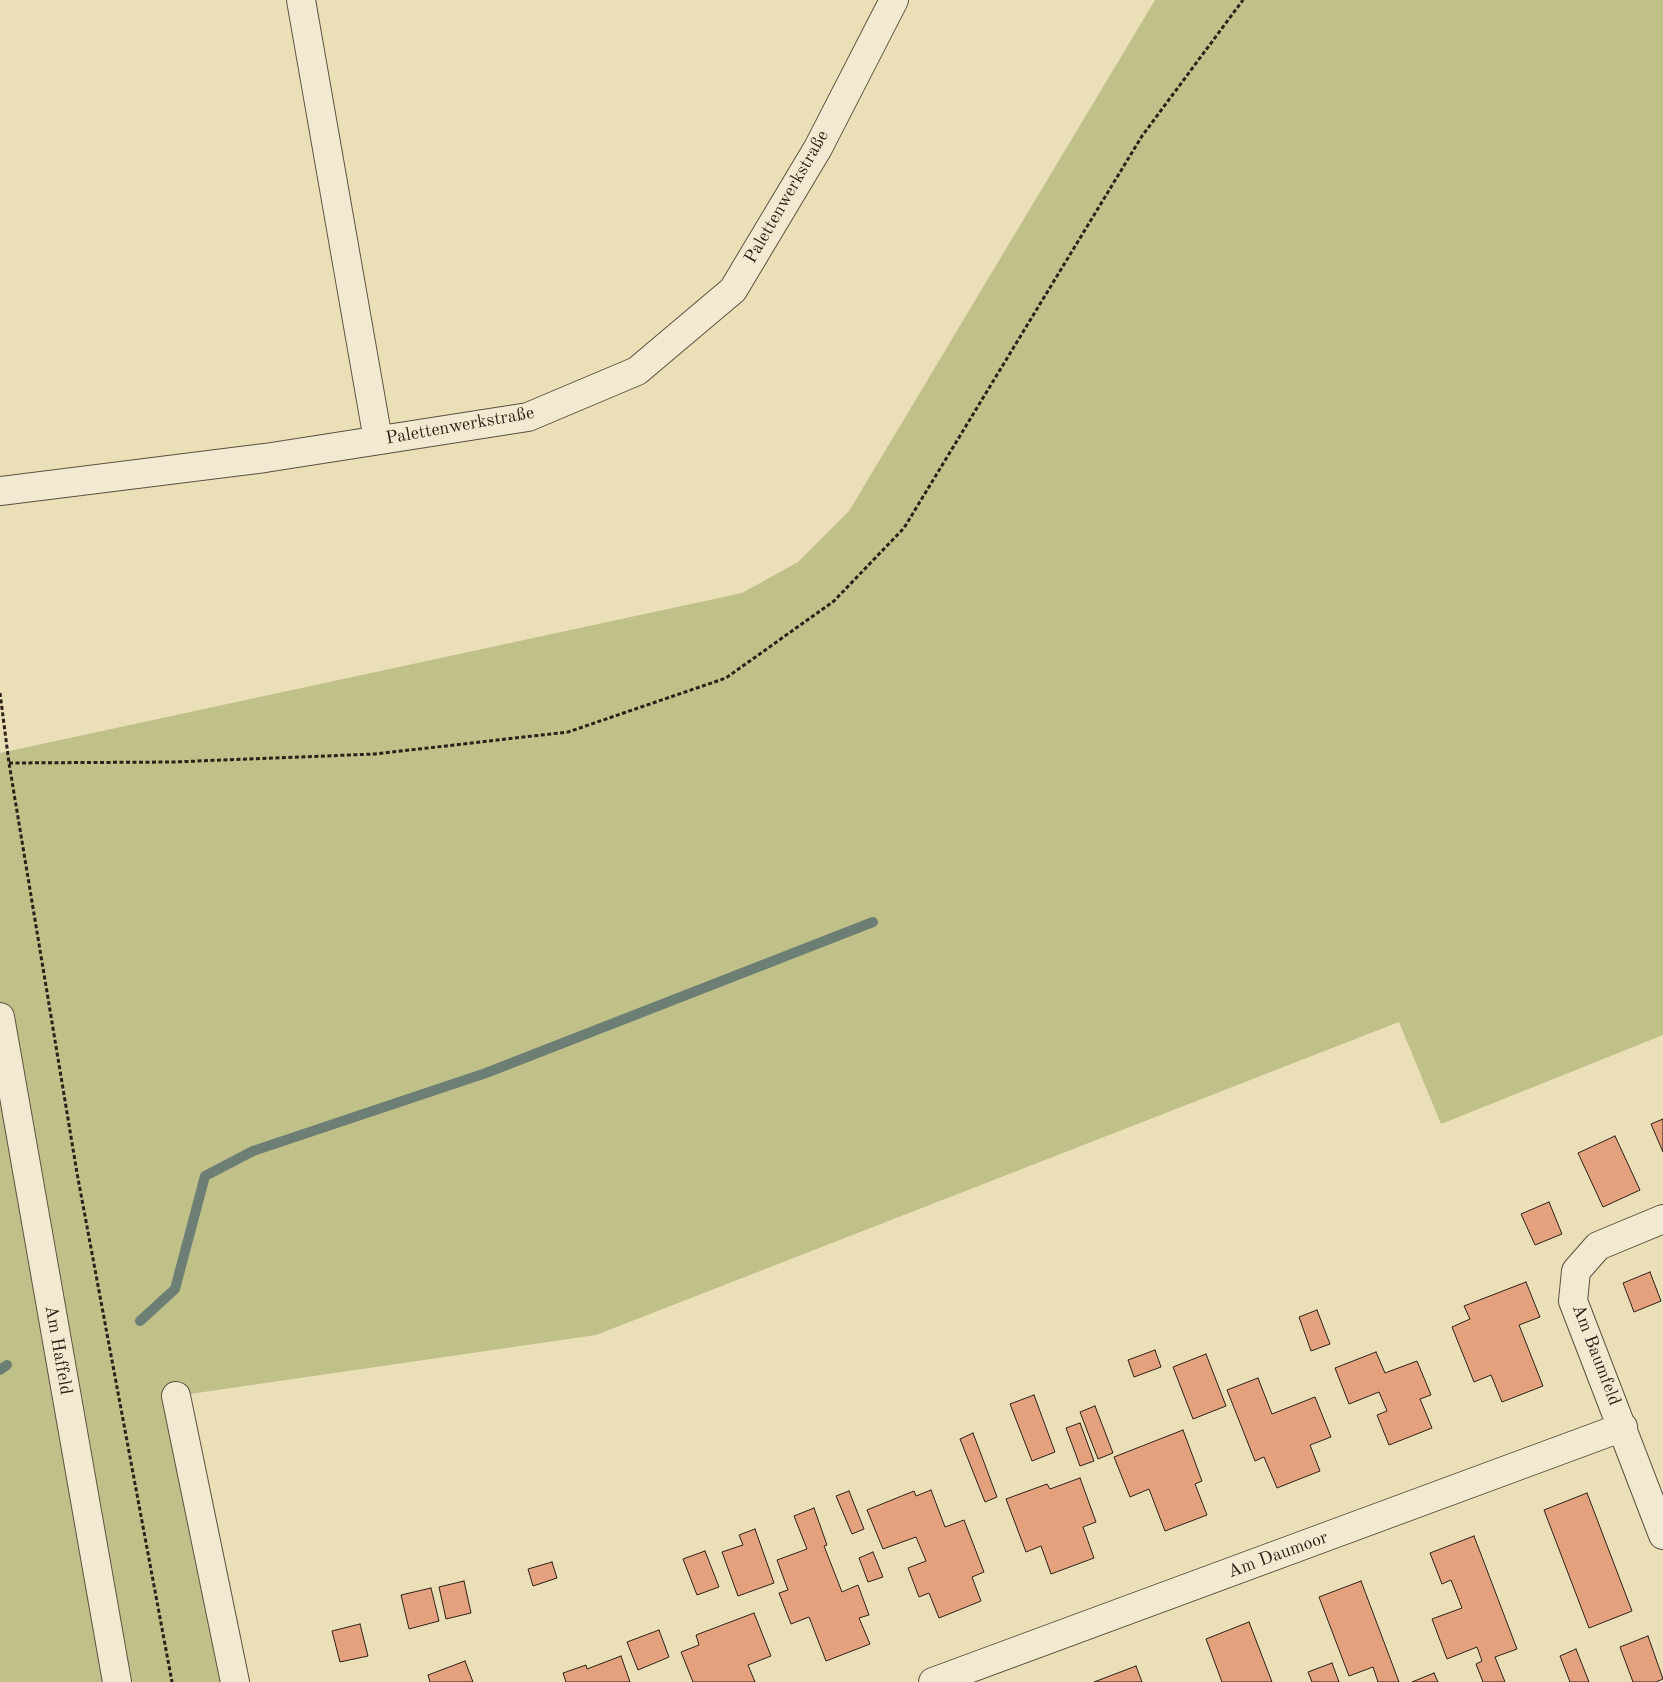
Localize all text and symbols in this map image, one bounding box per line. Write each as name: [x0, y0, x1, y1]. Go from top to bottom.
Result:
street label: Palettenwerkstraße: [740, 127, 834, 267]
street label: Palettenwerkstraße: [384, 402, 536, 450]
street label: Am Baumfeld: [1567, 1301, 1625, 1409]
street label: Am Haffeld: [39, 1304, 77, 1396]
street label: Am Daumoor: [1225, 1527, 1331, 1583]

